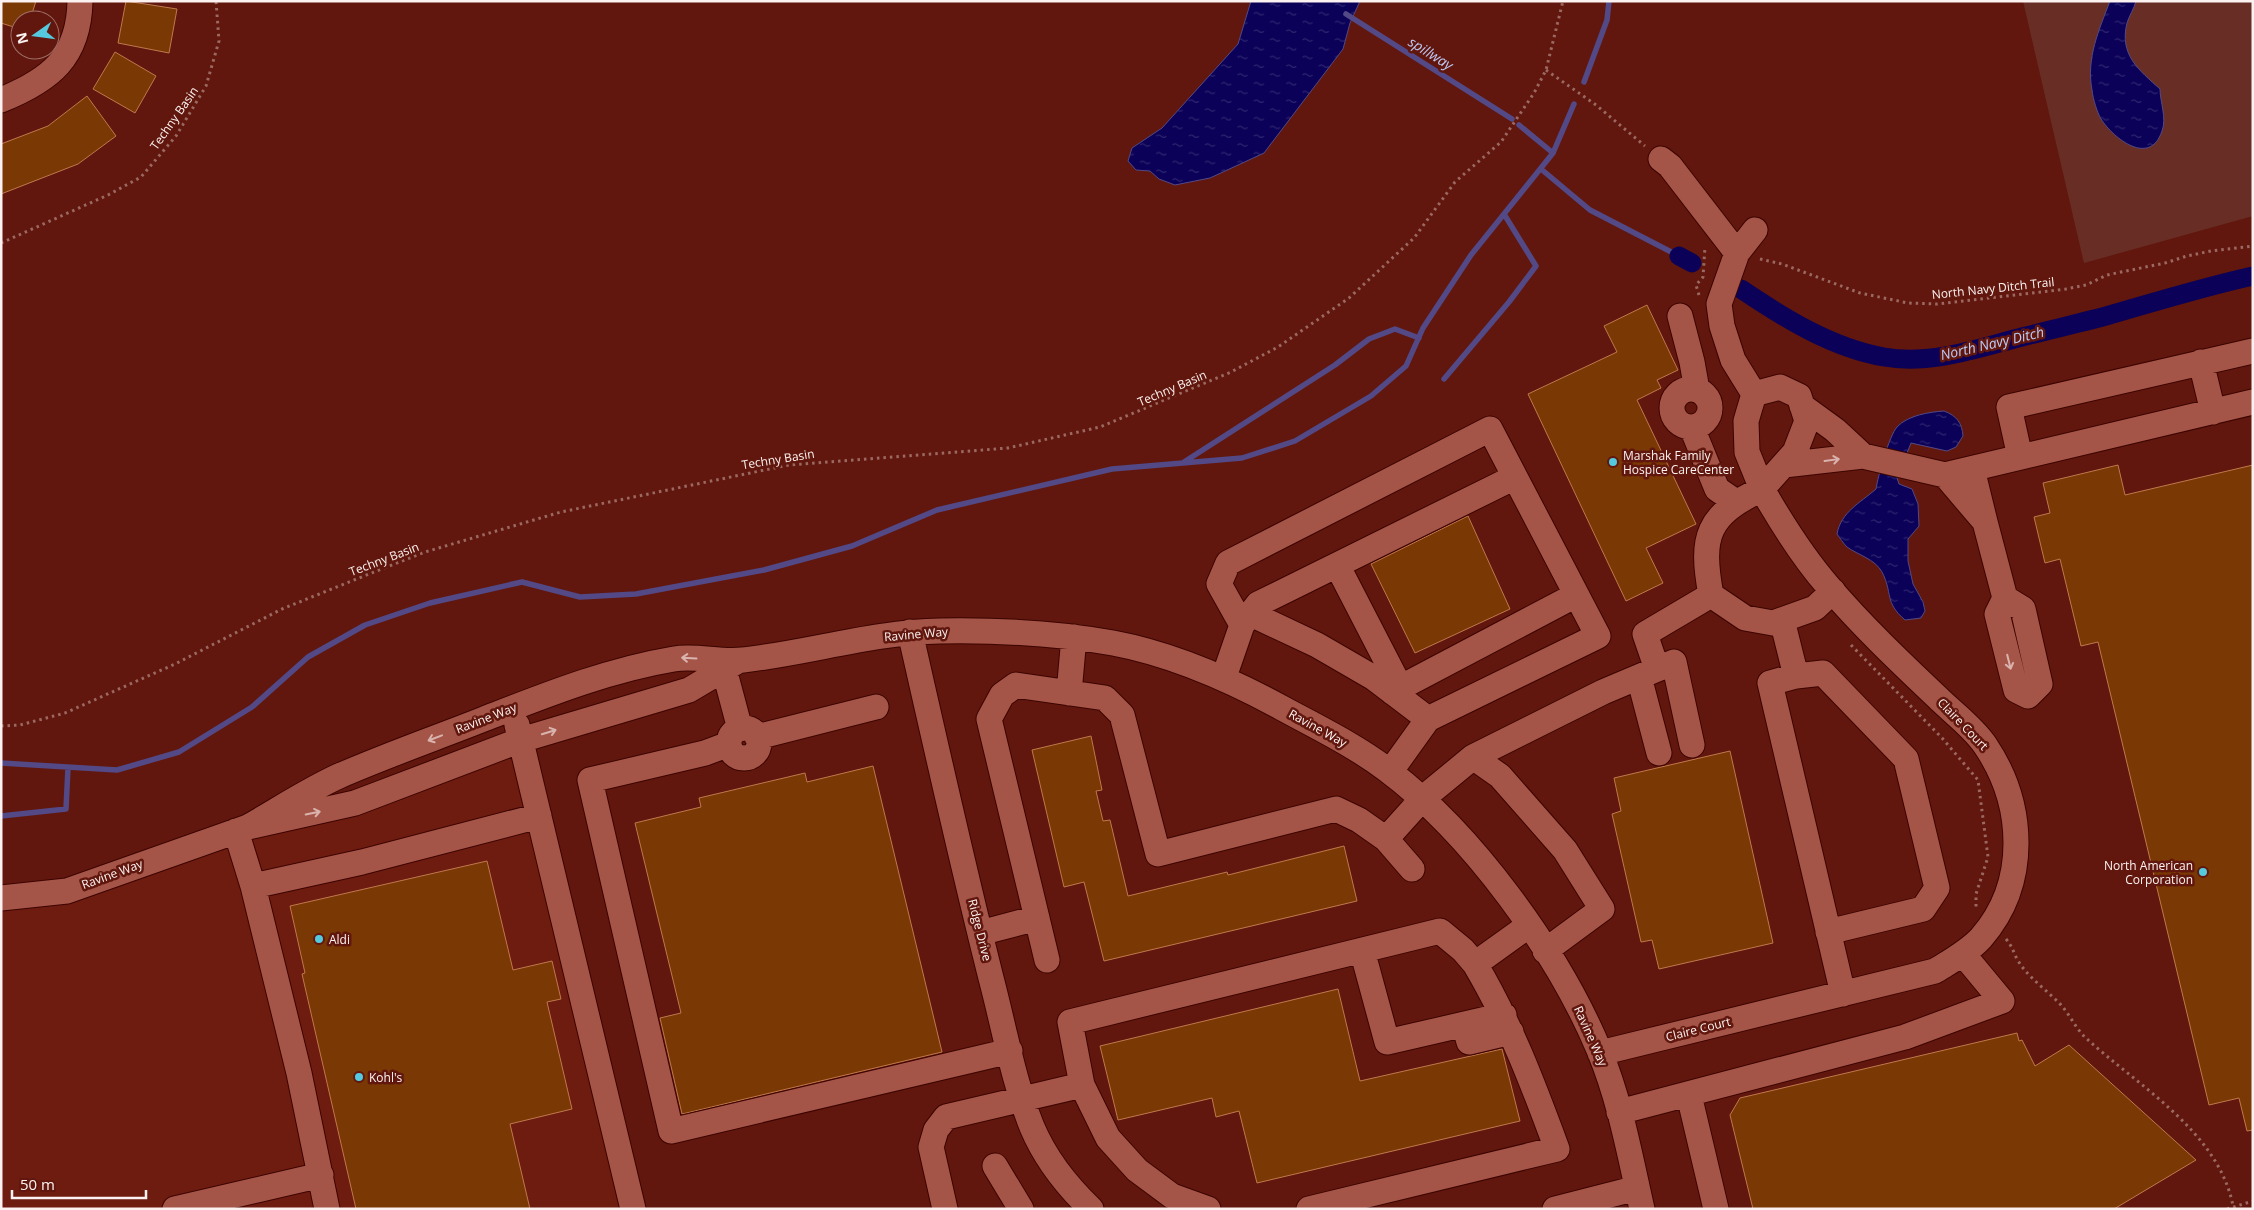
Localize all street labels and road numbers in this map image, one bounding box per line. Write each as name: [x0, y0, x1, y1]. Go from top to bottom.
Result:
street label: Techny Basin: [146, 83, 202, 153]
street label: North Navy Ditch Trail: [1931, 273, 2055, 303]
street label: Techny Basin: [1135, 366, 1209, 410]
street label: Techny Basin: [740, 445, 816, 473]
street label: Techny Basin: [347, 538, 421, 580]
street label: Ravine Way: [883, 623, 950, 645]
street label: Claire Court: [1934, 694, 1992, 754]
street label: Ravine Way: [453, 698, 520, 737]
street label: Ravine Way: [1286, 705, 1351, 751]
street label: Ravine Way: [79, 855, 146, 893]
street label: Ridge Drive: [964, 897, 996, 963]
street label: Ravine Way: [1570, 1003, 1612, 1070]
street label: Claire Court: [1664, 1013, 1732, 1045]

